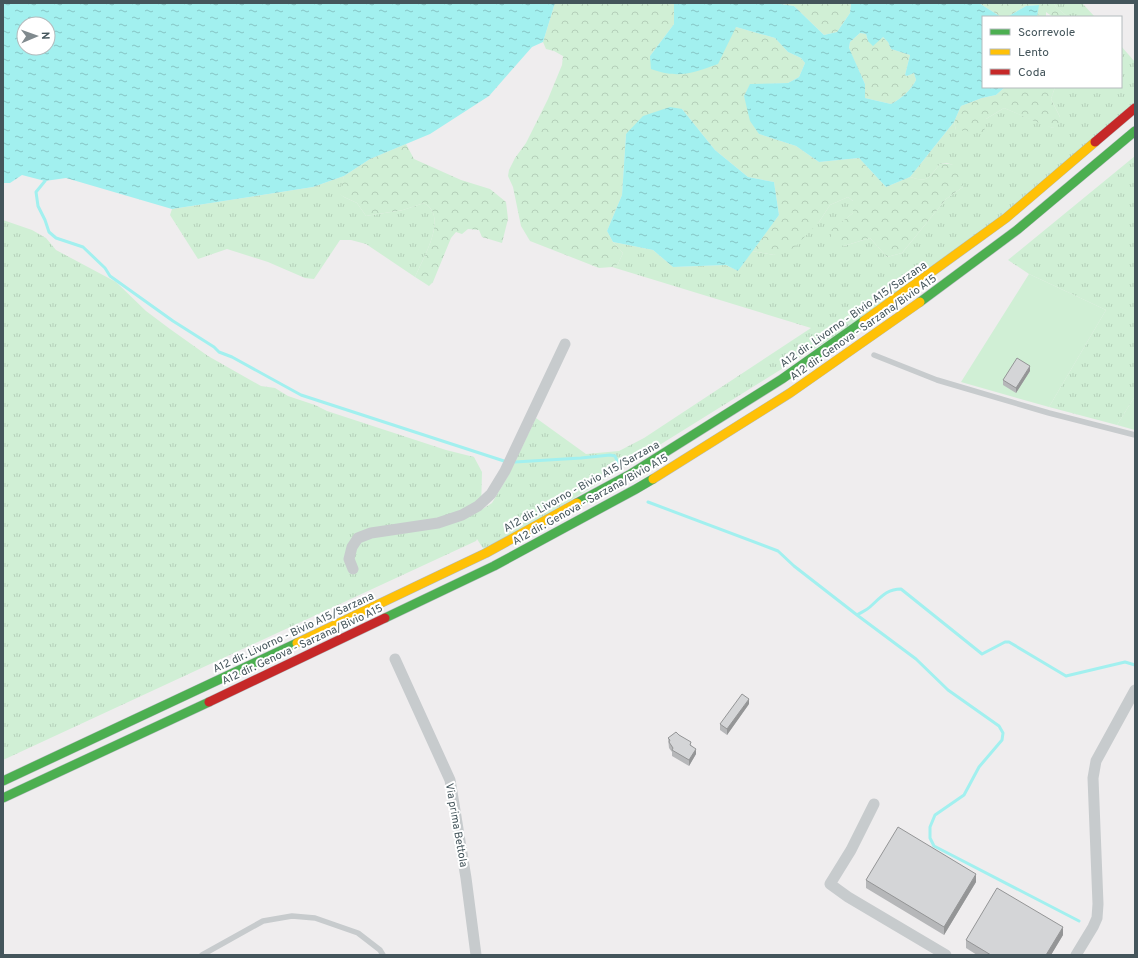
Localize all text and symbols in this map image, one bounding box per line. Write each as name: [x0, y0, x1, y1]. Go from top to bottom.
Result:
north arrow: [16, 16, 56, 56]
legend: [982, 16, 1122, 88]
text: Scorrevole: [1018, 25, 1075, 41]
text: N: [38, 31, 52, 40]
text: Lento: [1018, 45, 1049, 61]
text: Coda: [1018, 65, 1046, 81]
street label: A12 dir. Livorno - Bivio A15/Sarzana: [777, 258, 930, 371]
street label: A12 dir. Genova - Sarzana/Bivio A15: [787, 271, 940, 384]
street label: A12 dir. Livorno - Bivio A15/Sarzana: [501, 438, 662, 536]
street label: A12 dir. Genova - Sarzana/Bivio A15: [510, 451, 671, 549]
street label: A12 dir. Livorno - Bivio A15/Sarzana: [211, 589, 376, 676]
street label: A12 dir. Genova - Sarzana/Bivio A15: [220, 601, 385, 688]
street label: Via prima Bettola: [442, 782, 470, 869]

